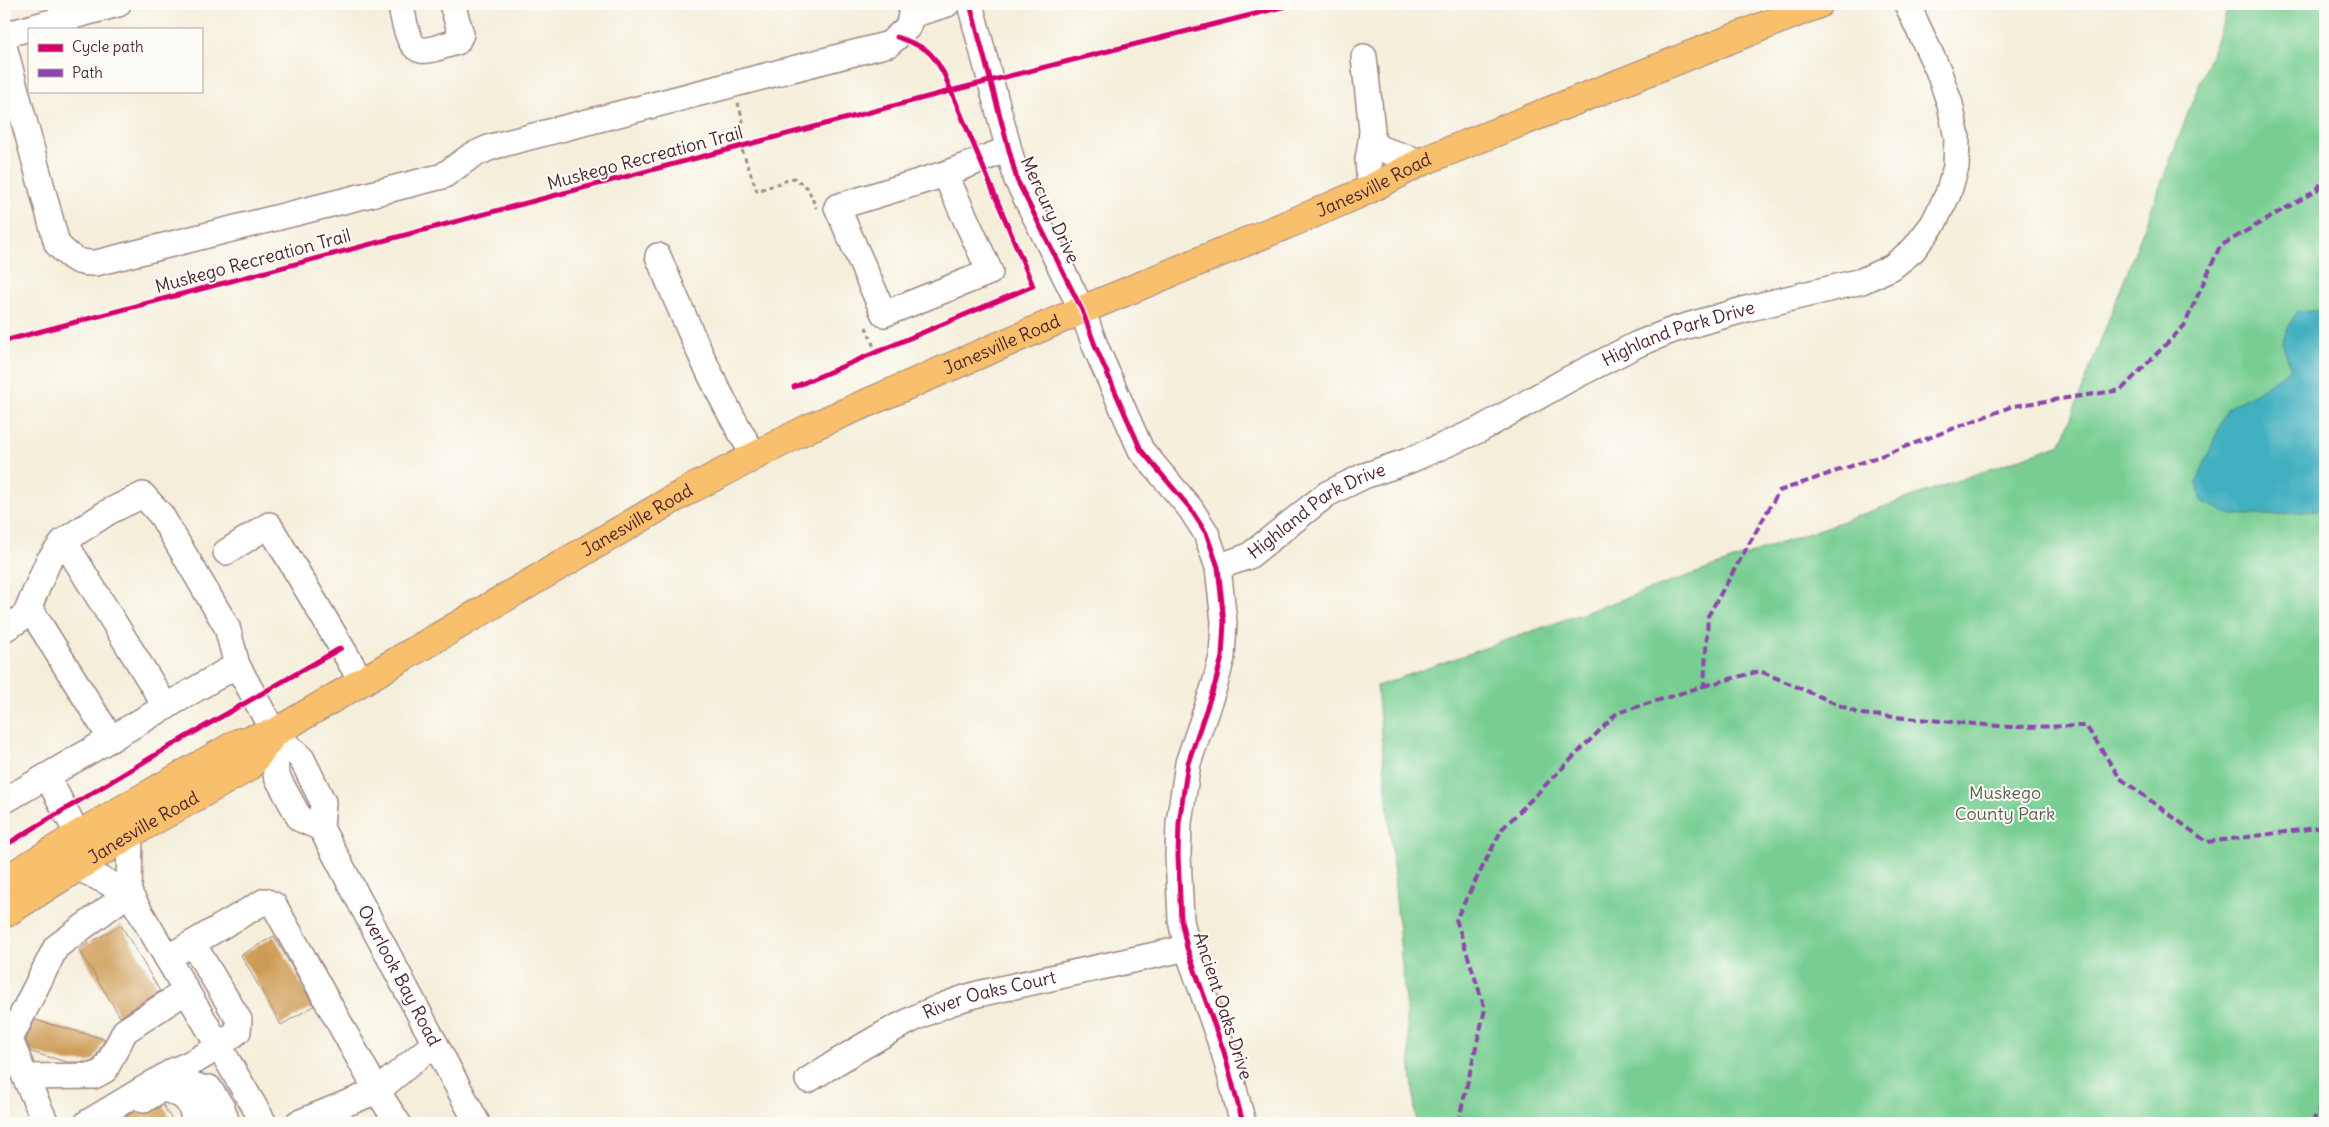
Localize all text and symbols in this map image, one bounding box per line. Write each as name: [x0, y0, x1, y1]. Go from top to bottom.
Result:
legend: [28, 28, 202, 92]
text: Cycle path: [72, 37, 144, 56]
text: Path: [72, 63, 103, 82]
street label: Muskego Recreation Trail: [544, 120, 745, 195]
street label: Janesville Road: [1313, 147, 1435, 222]
street label: Mercury Drive: [1016, 153, 1085, 267]
street label: Muskego Recreation Trail: [152, 223, 353, 298]
street label: Highland Park Drive: [1598, 295, 1757, 371]
street label: Janesville Road: [940, 309, 1064, 380]
street label: Highland Park Drive: [1243, 458, 1388, 564]
street label: Janesville Road: [577, 478, 697, 561]
park label: Muskego County Park: [1955, 781, 2055, 825]
street label: Janesville Road: [83, 785, 203, 869]
street label: Overlook Bay Road: [353, 901, 446, 1050]
street label: Ancient Oaks Drive: [1189, 929, 1258, 1083]
street label: River Oaks Court: [919, 965, 1058, 1024]

